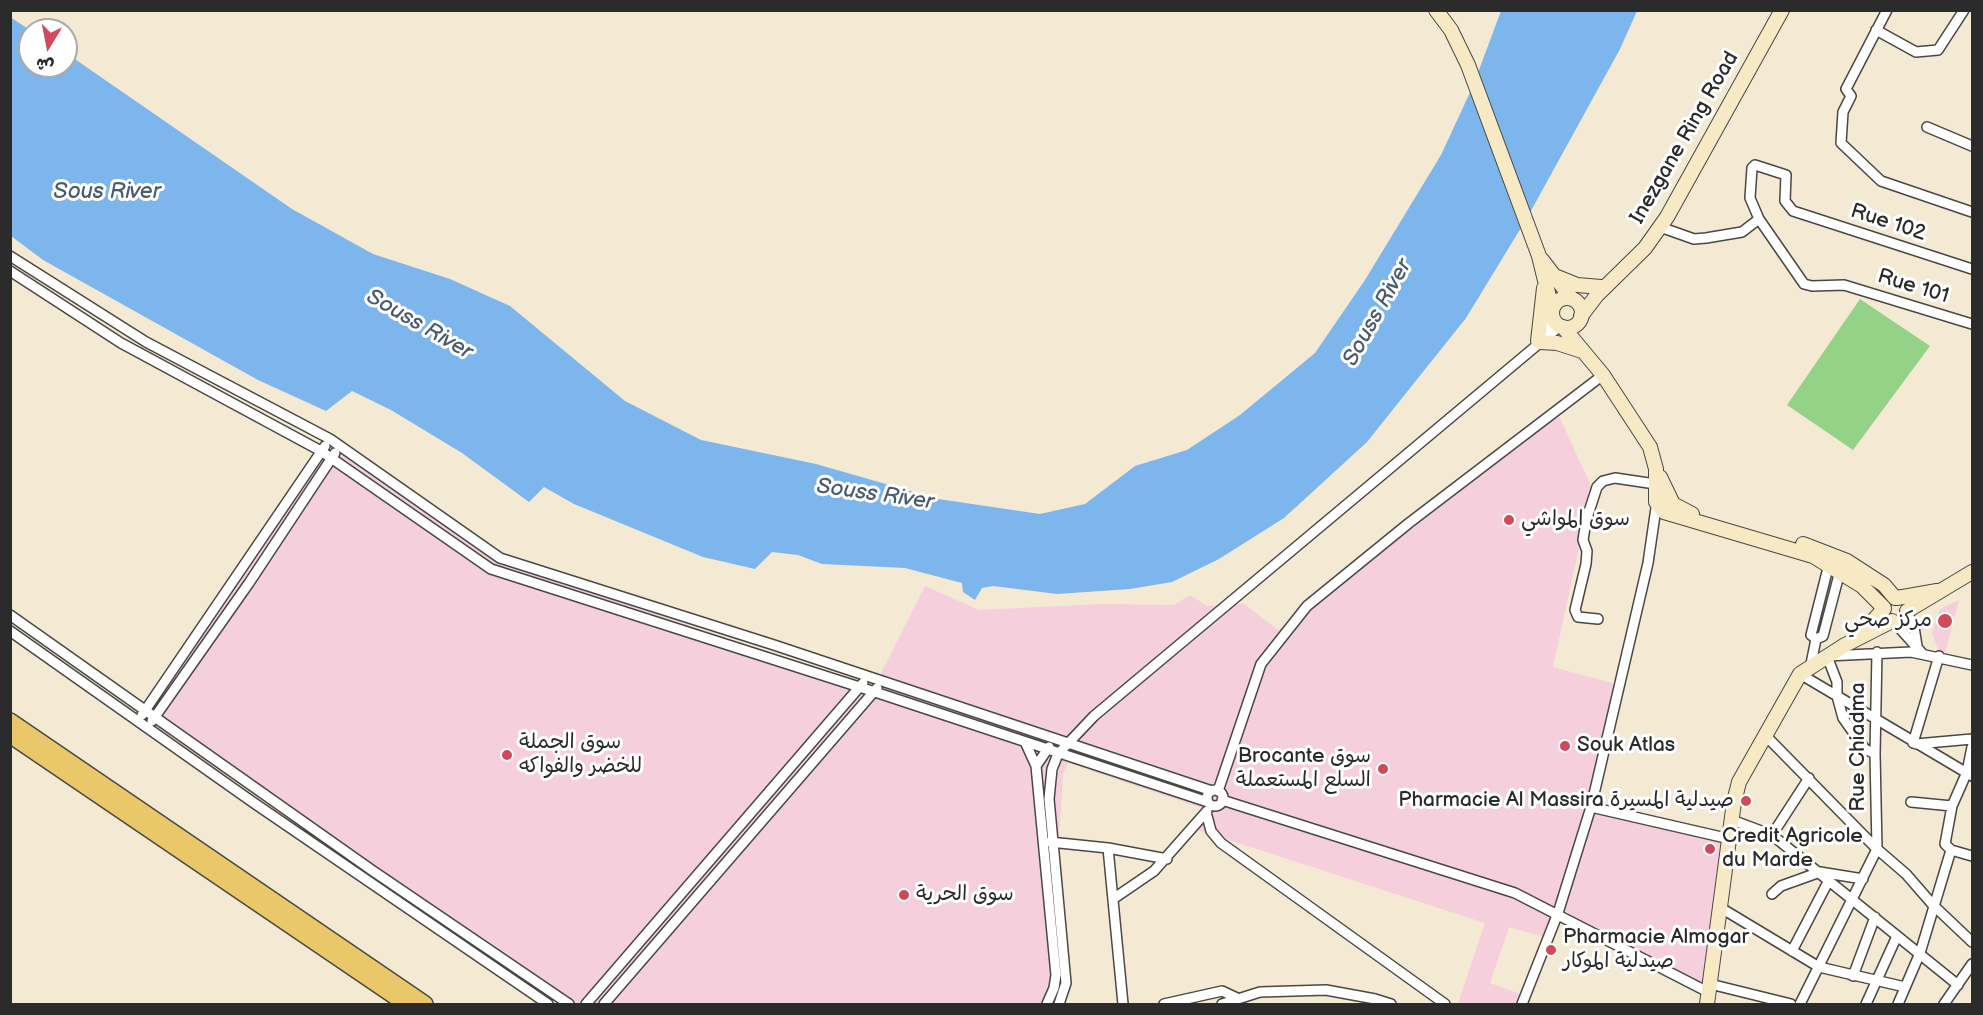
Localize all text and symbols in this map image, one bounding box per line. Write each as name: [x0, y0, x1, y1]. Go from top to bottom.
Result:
north arrow: [18, 18, 78, 78]
street label: Inezgane Ring Road: [1625, 47, 1745, 229]
text: ش: [35, 53, 55, 75]
water label: Sous River: [53, 179, 161, 205]
street label: Rue 102: [1847, 199, 1929, 247]
water label: Souss River: [1338, 255, 1418, 371]
street label: Rue 101: [1874, 264, 1952, 310]
water label: Souss River: [361, 284, 477, 366]
water label: Souss River: [815, 474, 935, 516]
place label: سوق المواشي: [1521, 507, 1630, 533]
marker: سوق المواشي: [1502, 513, 1516, 527]
place label: مركز صحي: [1844, 608, 1932, 634]
marker: مركز صحي: [1936, 612, 1954, 630]
street label: Rue Chiadma: [1846, 682, 1872, 812]
place label: سوق الجملة للخضر والفواكه: [519, 730, 642, 780]
place label: Souk Atlas: [1577, 733, 1675, 759]
marker: Souk Atlas: [1558, 739, 1572, 753]
place label: Brocante سوق السلع المستعملة: [1236, 744, 1371, 794]
marker: سوق الجملة للخضر والفواكه: [500, 748, 514, 762]
marker: Brocante سوق السلع المستعملة: [1376, 762, 1390, 776]
place label: Pharmacie Al Massira صيدلية المسيرة: [1398, 788, 1734, 814]
marker: Pharmacie Al Massira صيدلية المسيرة: [1739, 794, 1753, 808]
place label: Credit Agricole du Marde: [1722, 824, 1863, 874]
marker: Credit Agricole du Marde: [1703, 842, 1717, 856]
place label: سوق الحرية: [916, 882, 1014, 908]
marker: سوق الحرية: [897, 888, 911, 902]
place label: Pharmacie Almogar صيدلية الموكار: [1563, 925, 1749, 975]
marker: Pharmacie Almogar صيدلية الموكار: [1544, 943, 1558, 957]

